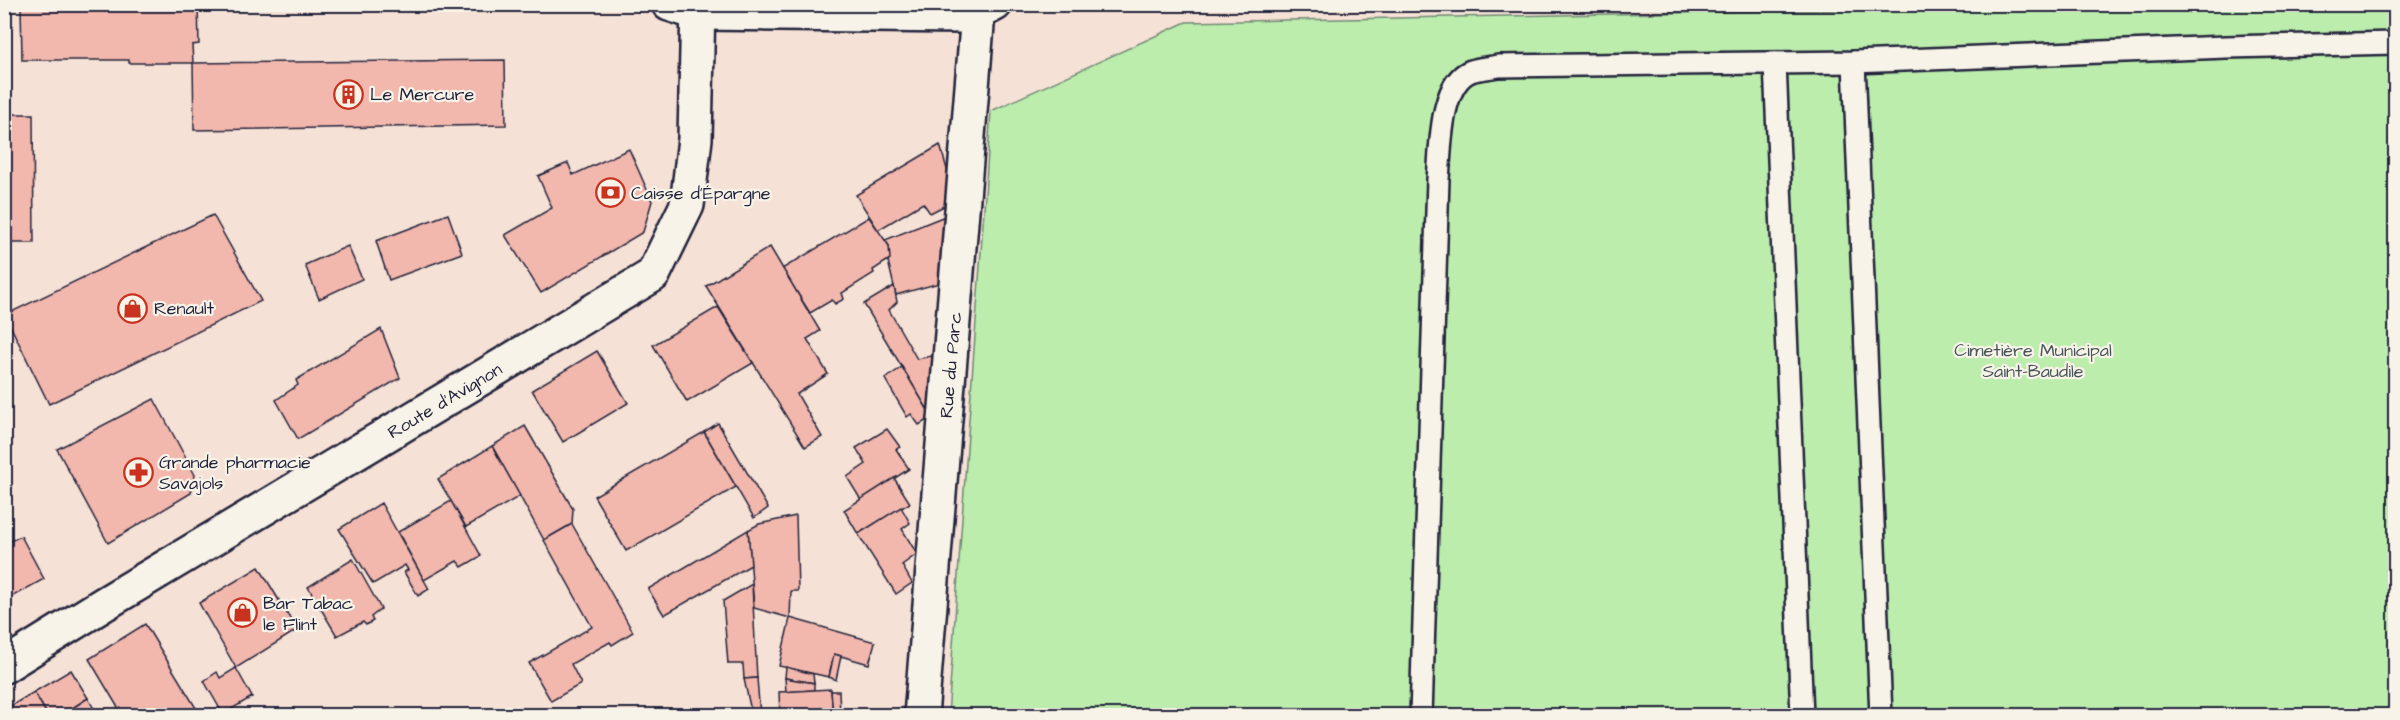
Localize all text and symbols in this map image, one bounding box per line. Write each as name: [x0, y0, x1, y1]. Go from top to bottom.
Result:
building icon: Le Mercure: [333, 78, 365, 110]
place label: Le Mercure: [370, 82, 474, 107]
bank icon: Caisse d'Épargne: [594, 177, 626, 209]
place label: Caisse d'Épargne: [631, 181, 771, 207]
shop icon: Renault: [117, 292, 149, 324]
place label: Renault: [154, 296, 215, 321]
street label: Rue du Parc: [934, 311, 968, 419]
park label: Cimetière Municipal Saint-Baudile: [1954, 338, 2112, 384]
street label: Route d'Avignon: [383, 357, 507, 446]
place label: Grande pharmacie Savajols: [159, 450, 311, 496]
pharmacy icon: Grande pharmacie Savajols: [122, 456, 154, 488]
place label: Bar Tabac le Flint: [263, 591, 353, 637]
shop icon: Bar Tabac le Flint: [226, 597, 258, 629]

